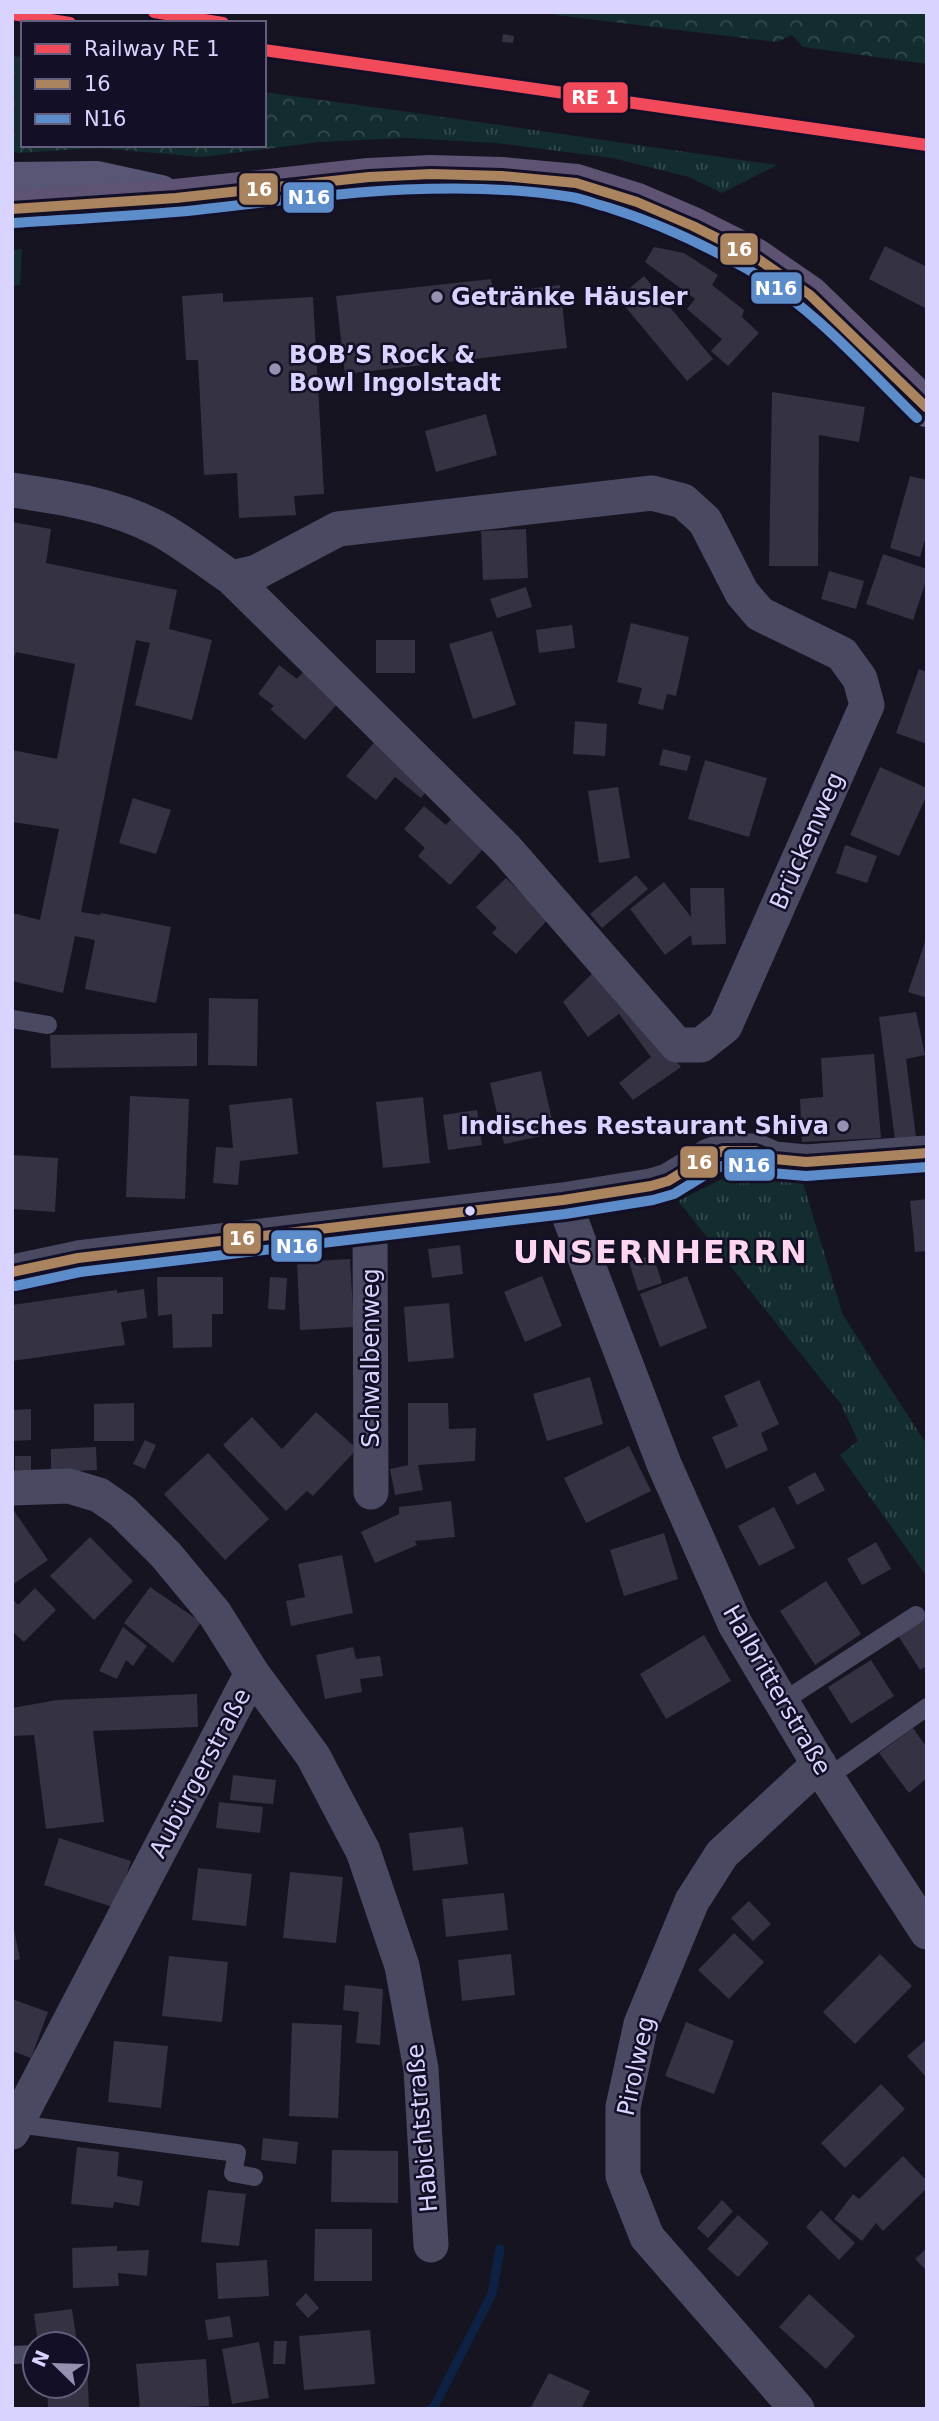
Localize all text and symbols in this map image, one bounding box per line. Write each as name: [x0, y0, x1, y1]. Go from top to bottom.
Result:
legend: [21, 21, 266, 147]
text: Railway RE 1: [84, 37, 220, 61]
text: 16: [84, 72, 111, 96]
line badge: RE 1: [562, 81, 629, 114]
text: RE 1: [571, 86, 619, 108]
text: N16: [84, 107, 126, 131]
line badge: 16: [238, 172, 279, 206]
text: 16: [246, 178, 272, 200]
line badge: N16: [282, 181, 335, 214]
text: N16: [288, 186, 330, 208]
line badge: 16: [719, 232, 759, 266]
text: 16: [726, 238, 752, 260]
line badge: N16: [750, 271, 803, 305]
text: N16: [755, 277, 797, 299]
place label: Getränke Häusler: [451, 283, 688, 311]
marker: Getränke Häusler: [429, 289, 445, 305]
place label: BOB’S Rock & Bowl Ingolstadt: [289, 341, 501, 397]
marker: BOB’S Rock & Bowl Ingolstadt: [267, 361, 283, 377]
street label: Brückenweg: [764, 768, 850, 914]
place label: Indisches Restaurant Shiva: [460, 1112, 829, 1140]
marker: Indisches Restaurant Shiva: [835, 1118, 851, 1134]
line badge: 16: [679, 1145, 719, 1179]
line badge: N16: [723, 1148, 776, 1182]
text: 16: [686, 1151, 712, 1173]
text: N16: [728, 1154, 770, 1176]
unlabelled marker: [463, 1204, 477, 1218]
line badge: 16: [222, 1222, 262, 1255]
text: 16: [229, 1227, 255, 1249]
line badge: N16: [270, 1229, 323, 1263]
district label: UNSERNHERRN: [513, 1233, 809, 1271]
text: N16: [276, 1235, 318, 1257]
street label: Schwalbenweg: [357, 1268, 385, 1448]
street label: Halbritterstraße: [717, 1600, 837, 1780]
street label: Aubürgerstraße: [144, 1684, 256, 1862]
street label: Pirolweg: [612, 2014, 660, 2118]
street label: Habichtstraße: [401, 2043, 443, 2213]
north arrow: [21, 2330, 91, 2400]
text: N: [27, 2347, 54, 2370]

